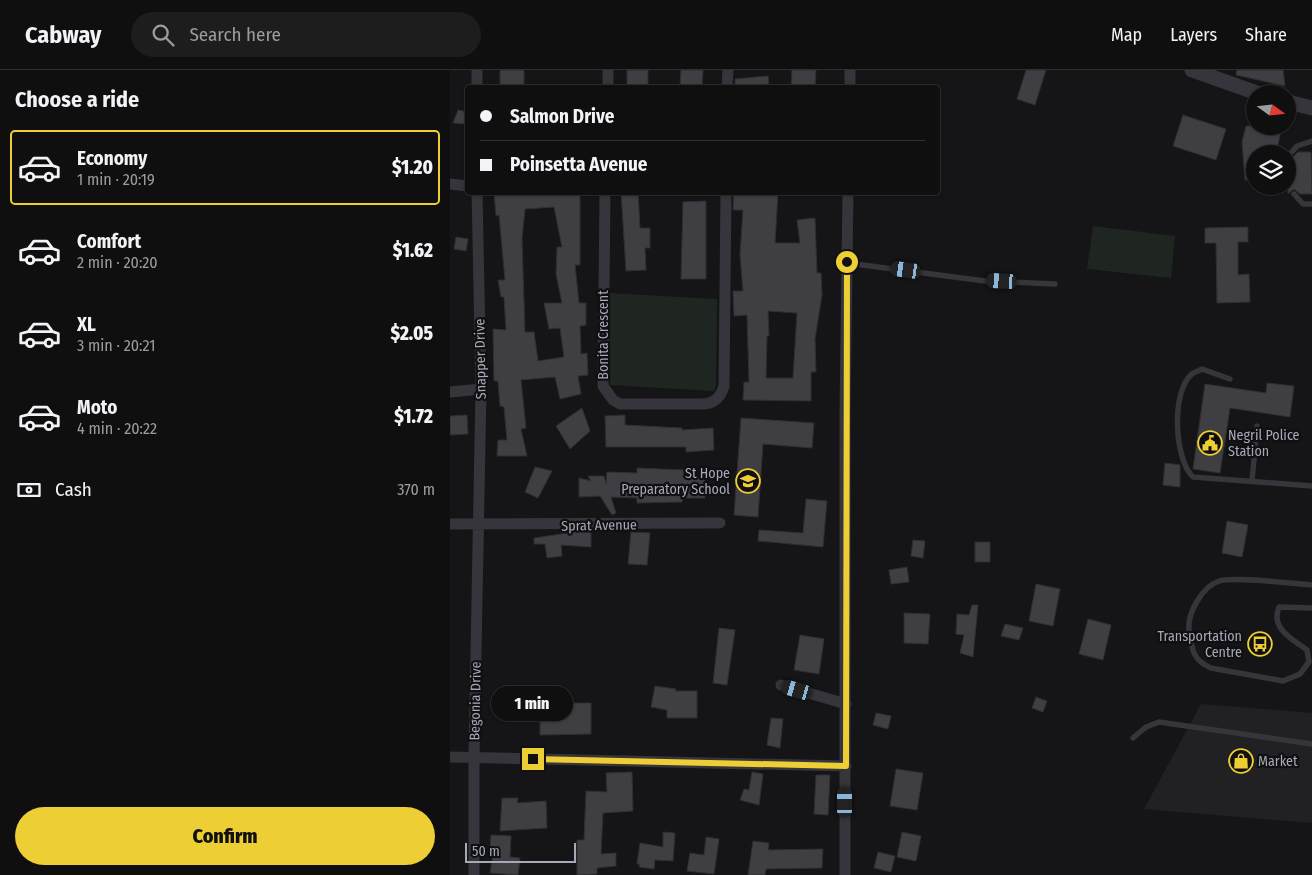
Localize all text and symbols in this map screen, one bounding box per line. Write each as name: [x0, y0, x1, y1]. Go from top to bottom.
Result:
search box: [131, 12, 481, 57]
text: Cabway: [25, 21, 101, 49]
icon: search: [149, 21, 177, 49]
text: Search here: [189, 23, 281, 46]
text: Map: [1111, 24, 1142, 46]
text: Layers: [1170, 24, 1217, 46]
text: Share: [1245, 24, 1287, 46]
north arrow: [1246, 85, 1296, 135]
map controls: [1246, 85, 1296, 195]
text: Choose a ride: [15, 86, 139, 113]
text: Salmon Drive: [510, 105, 614, 128]
icon: car: [17, 145, 62, 190]
button: layers: [1246, 145, 1296, 195]
text: Economy: [77, 147, 147, 170]
text: Poinsetta Avenue: [510, 153, 648, 176]
text: $1.20: [392, 156, 433, 179]
text: 1 min · 20:19: [77, 170, 155, 189]
icon: car: [17, 228, 62, 273]
text: Comfort: [77, 230, 141, 253]
text: $1.62: [393, 239, 433, 262]
route start: [836, 251, 858, 273]
text: 2 min · 20:20: [77, 253, 158, 272]
car: [890, 260, 921, 280]
car: [986, 273, 1017, 289]
street label: Bonita Crescent: [595, 290, 612, 380]
icon: car: [17, 311, 62, 356]
text: XL: [77, 313, 96, 336]
street label: Snapper Drive: [471, 318, 490, 400]
text: $2.05: [391, 322, 433, 345]
text: 3 min · 20:21: [77, 336, 155, 355]
icon: car: [17, 394, 62, 439]
text: Moto: [77, 396, 117, 419]
text: $1.72: [394, 405, 433, 428]
text: 4 min · 20:22: [77, 419, 157, 438]
place label: Negril Police Station: [1228, 427, 1300, 460]
public building icon: Negril Police Station: [1197, 430, 1223, 456]
place label: St Hope Preparatory School: [621, 465, 730, 498]
school or university icon: St Hope Preparatory School: [735, 468, 761, 494]
icon: cash: [15, 476, 43, 504]
text: Cash: [55, 478, 92, 501]
text: 370 m: [397, 480, 435, 499]
street label: Sprat Avenue: [561, 516, 637, 535]
place label: Transportation Centre: [1157, 628, 1242, 661]
bus stop icon: Transportation Centre: [1247, 631, 1273, 657]
street label: Begonia Drive: [466, 661, 485, 741]
car: [780, 679, 813, 701]
callout: 1 min: [492, 686, 574, 722]
text: 1 min: [515, 694, 549, 713]
route end: [522, 748, 544, 770]
shop icon: Market: [1228, 748, 1254, 774]
place label: Market: [1258, 753, 1298, 770]
car: [837, 787, 852, 817]
button: Confirm: [15, 807, 435, 865]
scale bar: [465, 840, 576, 863]
text: 50 m: [472, 843, 500, 860]

